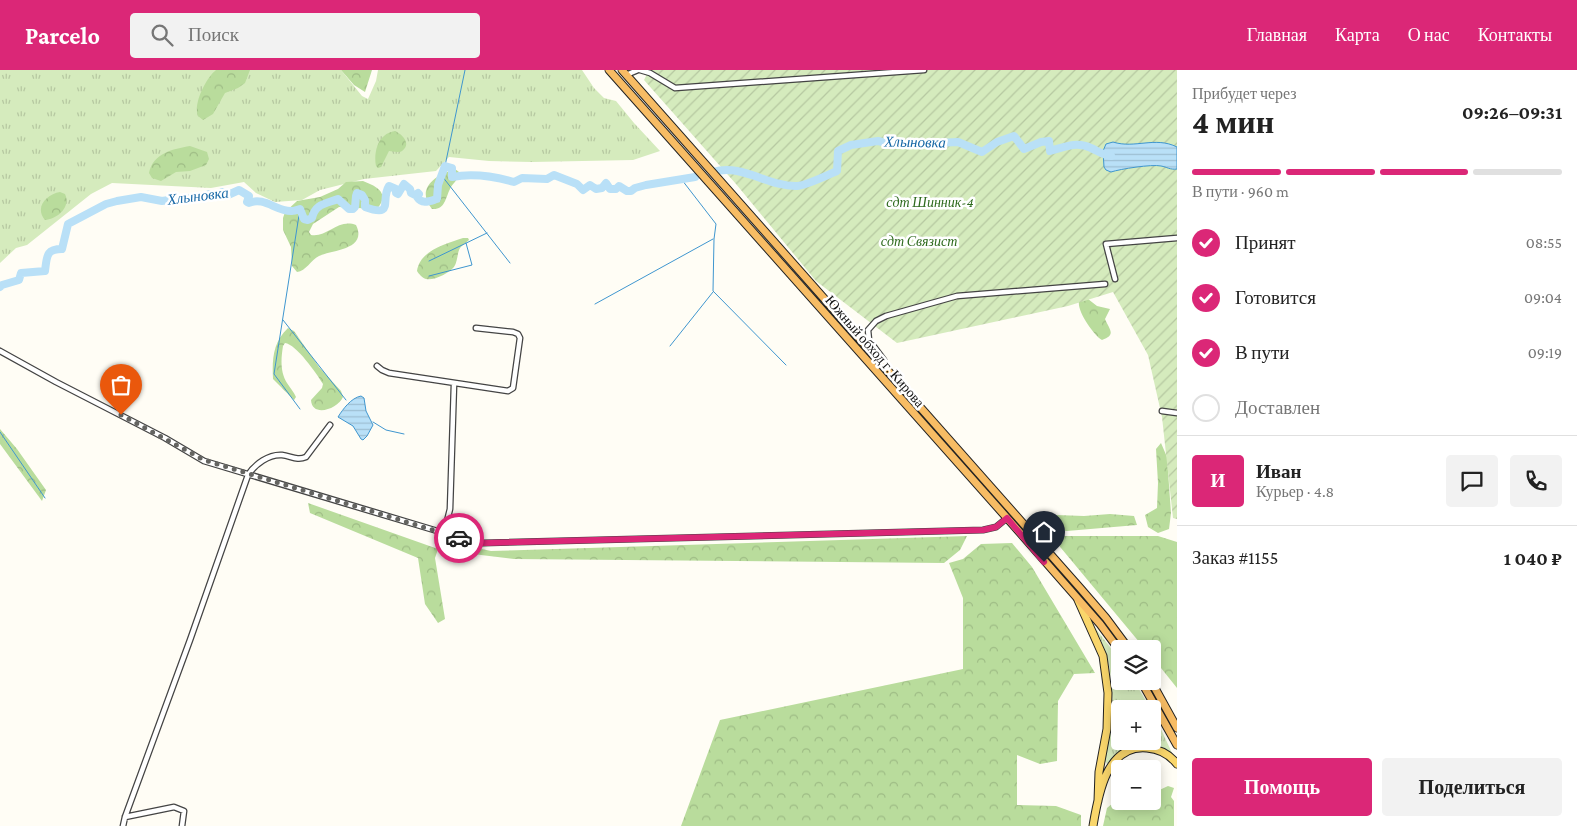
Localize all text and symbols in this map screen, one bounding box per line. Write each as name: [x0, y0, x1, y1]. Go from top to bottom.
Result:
search box: [130, 13, 480, 58]
icon: search: [148, 21, 176, 49]
text: Parcelo: [25, 22, 100, 49]
text: Поиск: [188, 24, 239, 45]
text: Главная: [1247, 25, 1307, 45]
text: Карта: [1335, 25, 1380, 45]
text: О нас: [1408, 25, 1450, 45]
text: Контакты: [1478, 25, 1552, 45]
text: Прибудет через: [1192, 85, 1297, 102]
text: 09:26–09:31: [1462, 102, 1562, 123]
text: 4 мин: [1192, 104, 1274, 140]
water label: Хлыновка: [883, 133, 946, 151]
text: В пути · 960 m: [1192, 183, 1289, 200]
water label: Хлыновка: [166, 184, 229, 208]
park label: сдт Шинник-4: [886, 194, 974, 210]
icon: check: [1192, 229, 1220, 257]
text: Принят: [1235, 232, 1296, 253]
park label: сдт Связист: [881, 233, 957, 249]
text: 08:55: [1526, 234, 1562, 251]
icon: check: [1192, 284, 1220, 312]
text: Готовится: [1235, 287, 1316, 308]
text: 09:04: [1524, 289, 1562, 306]
street label: Южный обход г. Кирова: [822, 292, 928, 411]
icon: check: [1192, 339, 1220, 367]
text: В пути: [1235, 342, 1289, 363]
text: 09:19: [1528, 344, 1562, 361]
pin: [100, 364, 142, 415]
icon: bag: [107, 371, 135, 399]
text: Доставлен: [1235, 397, 1320, 418]
button: chat: [1446, 455, 1498, 507]
button: phone: [1510, 455, 1562, 507]
text: Иван: [1256, 461, 1302, 482]
text: И: [1211, 470, 1225, 491]
text: Курьер · 4.8: [1256, 483, 1334, 500]
pin: [1023, 511, 1065, 562]
courier: [434, 513, 484, 563]
icon: home: [1030, 518, 1058, 546]
icon: car: [445, 524, 473, 552]
text: Заказ #1155: [1192, 547, 1279, 568]
text: 1 040 ₽: [1504, 548, 1562, 569]
map controls: [1111, 640, 1161, 810]
button: layers: [1111, 640, 1161, 690]
button: +: [1111, 700, 1161, 750]
button: Помощь: [1192, 758, 1372, 816]
button: Поделиться: [1382, 758, 1562, 816]
button: −: [1111, 760, 1161, 810]

